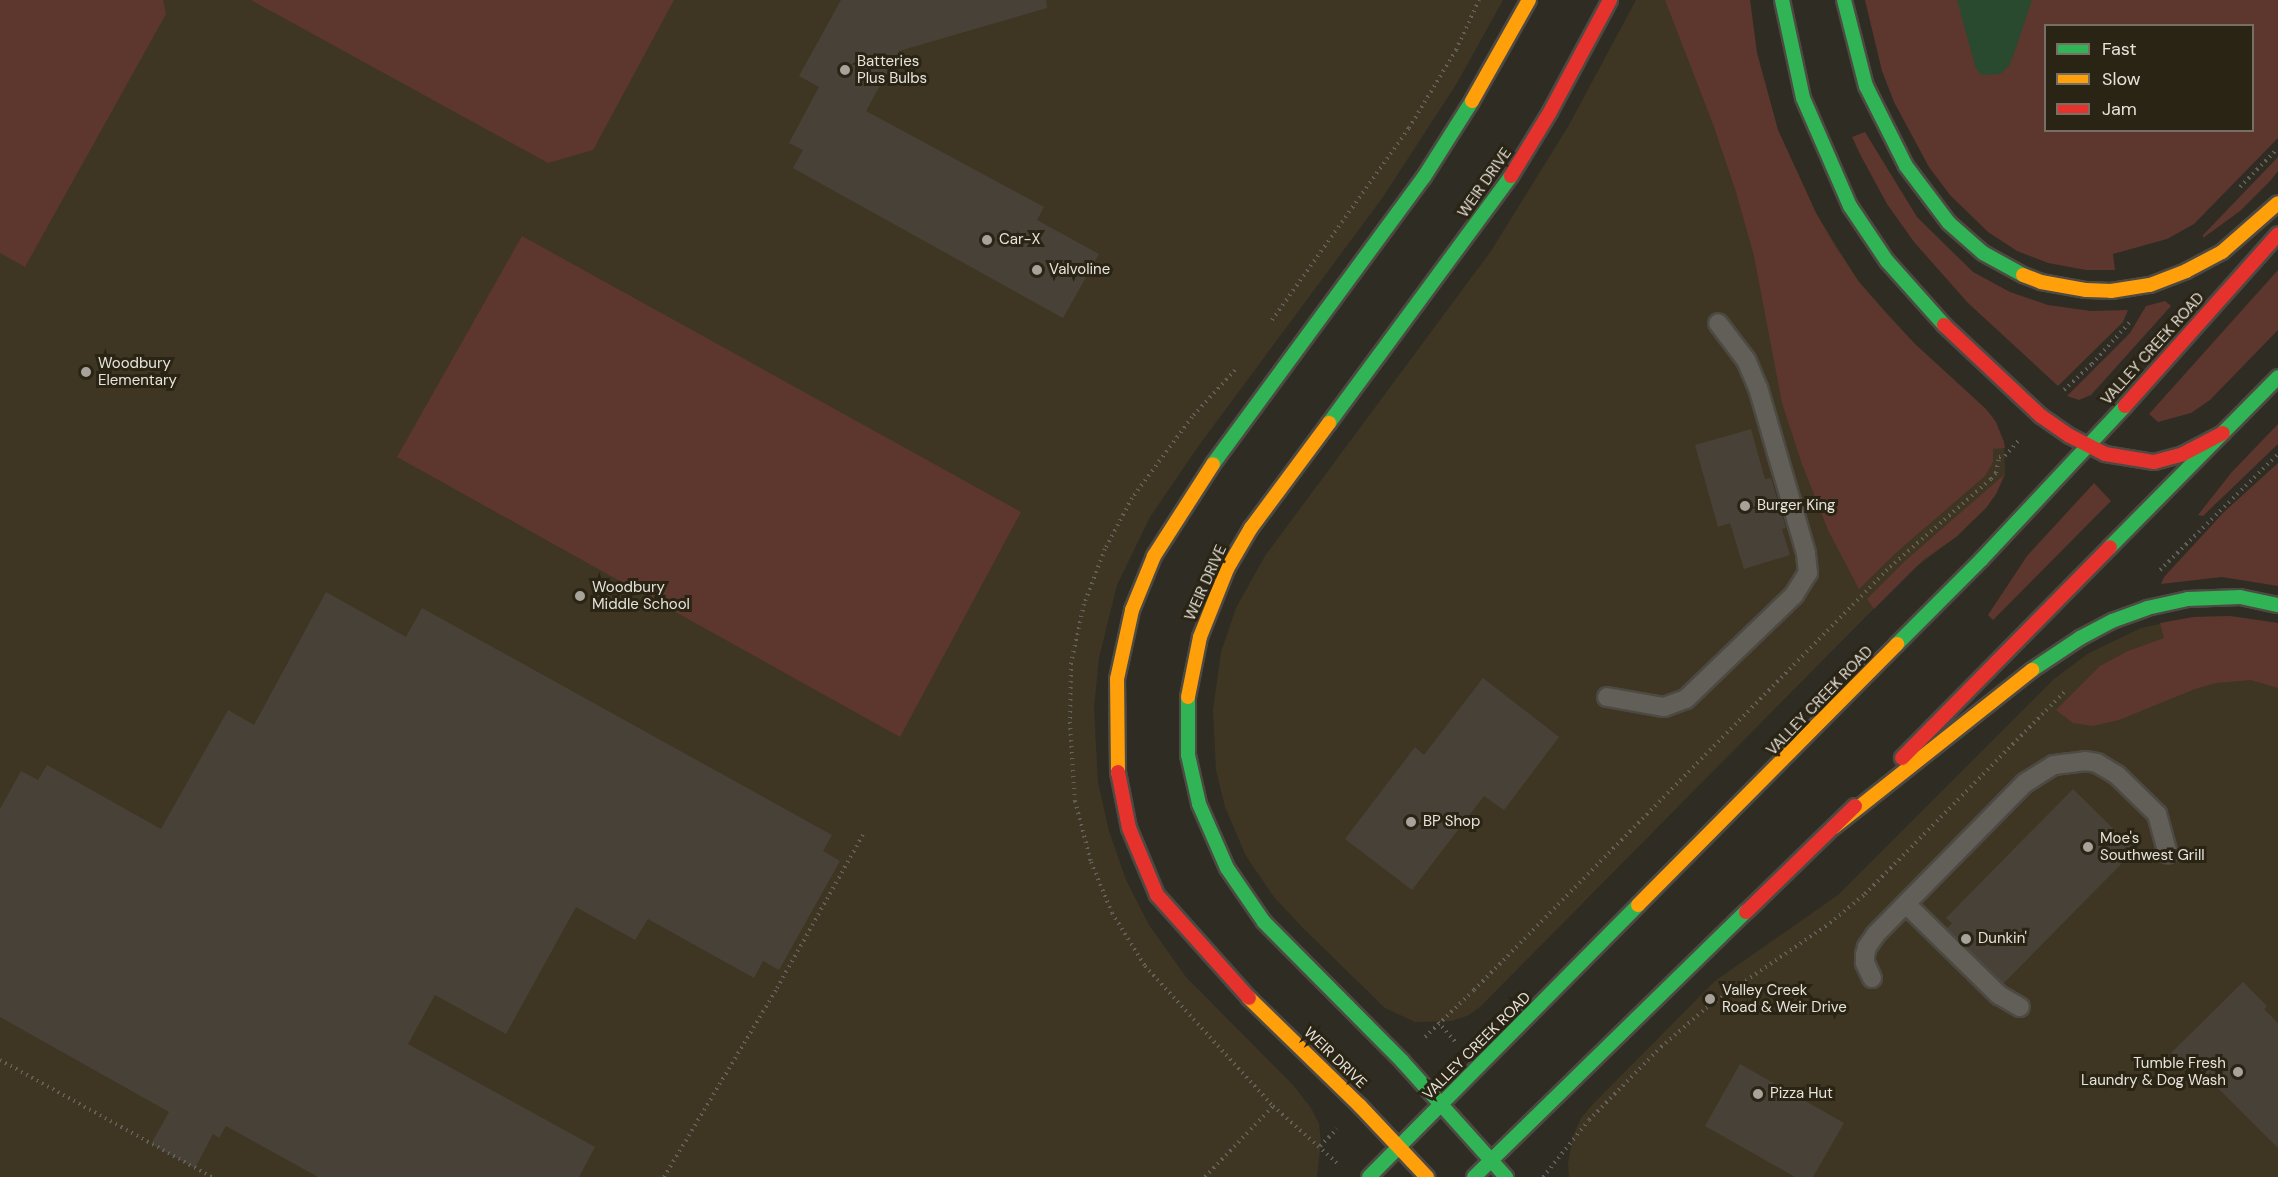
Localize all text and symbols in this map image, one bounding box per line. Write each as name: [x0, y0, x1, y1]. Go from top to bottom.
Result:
legend: [2044, 24, 2254, 132]
text: Fast: [2102, 37, 2137, 61]
place label: Batteries Plus Bulbs: [857, 52, 927, 87]
marker: Batteries Plus Bulbs: [838, 63, 852, 77]
text: Slow: [2102, 67, 2141, 91]
text: Jam: [2102, 97, 2137, 121]
street label: WEIR DRIVE: [1454, 145, 1516, 221]
place label: Car-X: [999, 231, 1041, 249]
marker: Car-X: [980, 233, 994, 247]
place label: Valvoline: [1049, 261, 1110, 279]
marker: Valvoline: [1030, 263, 1044, 277]
street label: VALLEY CREEK ROAD: [2098, 289, 2208, 409]
place label: Woodbury Elementary: [98, 354, 177, 389]
marker: Woodbury Elementary: [79, 365, 93, 379]
place label: Burger King: [1757, 497, 1835, 515]
marker: Burger King: [1738, 499, 1752, 513]
street label: WEIR DRIVE: [1181, 542, 1231, 624]
place label: Woodbury Middle School: [592, 578, 690, 613]
marker: Woodbury Middle School: [573, 589, 587, 603]
street label: VALLEY CREEK ROAD: [1763, 643, 1877, 759]
place label: BP Shop: [1423, 813, 1480, 831]
marker: BP Shop: [1404, 815, 1418, 829]
place label: Moe's Southwest Grill: [2100, 829, 2205, 864]
marker: Moe's Southwest Grill: [2081, 840, 2095, 854]
place label: Dunkin': [1978, 930, 2027, 948]
marker: Dunkin': [1959, 932, 1973, 946]
place label: Valley Creek Road & Weir Drive: [1722, 981, 1847, 1016]
street label: VALLEY CREEK ROAD: [1419, 988, 1535, 1104]
marker: Valley Creek Road & Weir Drive: [1703, 992, 1717, 1006]
street label: WEIR DRIVE: [1300, 1024, 1370, 1092]
place label: Tumble Fresh Laundry & Dog Wash: [2081, 1054, 2226, 1089]
marker: Tumble Fresh Laundry & Dog Wash: [2231, 1065, 2245, 1079]
place label: Pizza Hut: [1770, 1085, 1833, 1103]
marker: Pizza Hut: [1751, 1087, 1765, 1101]

